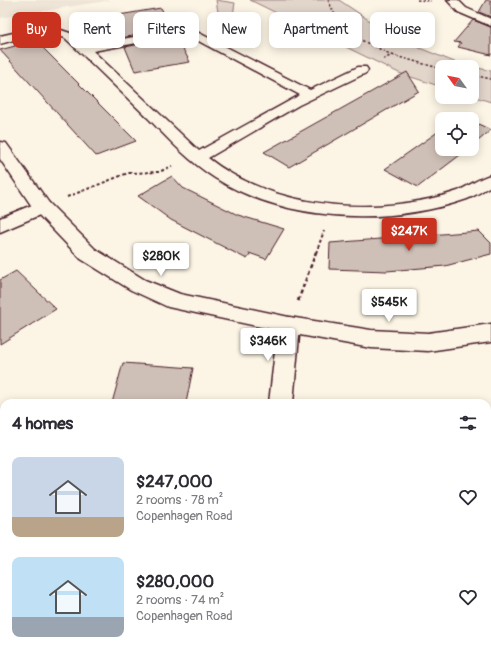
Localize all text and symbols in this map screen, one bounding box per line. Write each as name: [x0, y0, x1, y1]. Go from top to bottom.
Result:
chip: Buy: [12, 12, 61, 48]
chip: Rent: [69, 12, 125, 48]
chip: Filters: [133, 12, 199, 48]
chip: New: [207, 12, 261, 48]
chip: Apartment: [269, 12, 362, 48]
chip: House: [370, 12, 435, 48]
north arrow: [435, 60, 479, 104]
map controls: [435, 60, 479, 156]
button: locate: [435, 112, 479, 156]
pin: $247K: [381, 218, 437, 252]
text: $247K: [391, 223, 427, 239]
pin: $280K: [133, 243, 189, 277]
text: $280K: [142, 248, 180, 264]
pin: $545K: [361, 289, 417, 323]
text: $545K: [371, 294, 407, 310]
pin: $346K: [240, 328, 296, 362]
text: $346K: [249, 333, 287, 349]
icon: filters: [457, 412, 479, 434]
text: 4 homes: [12, 413, 73, 434]
text: $247,000: [136, 471, 213, 492]
icon: home: [44, 473, 92, 521]
icon: heart: [457, 486, 479, 508]
text: 2 rooms · 78 m²: [136, 492, 223, 508]
text: Copenhagen Road: [136, 508, 233, 524]
text: $280,000: [136, 571, 214, 592]
icon: home: [44, 573, 92, 621]
icon: heart: [457, 586, 479, 608]
text: 2 rooms · 74 m²: [136, 592, 224, 608]
text: Copenhagen Road: [136, 608, 233, 624]

